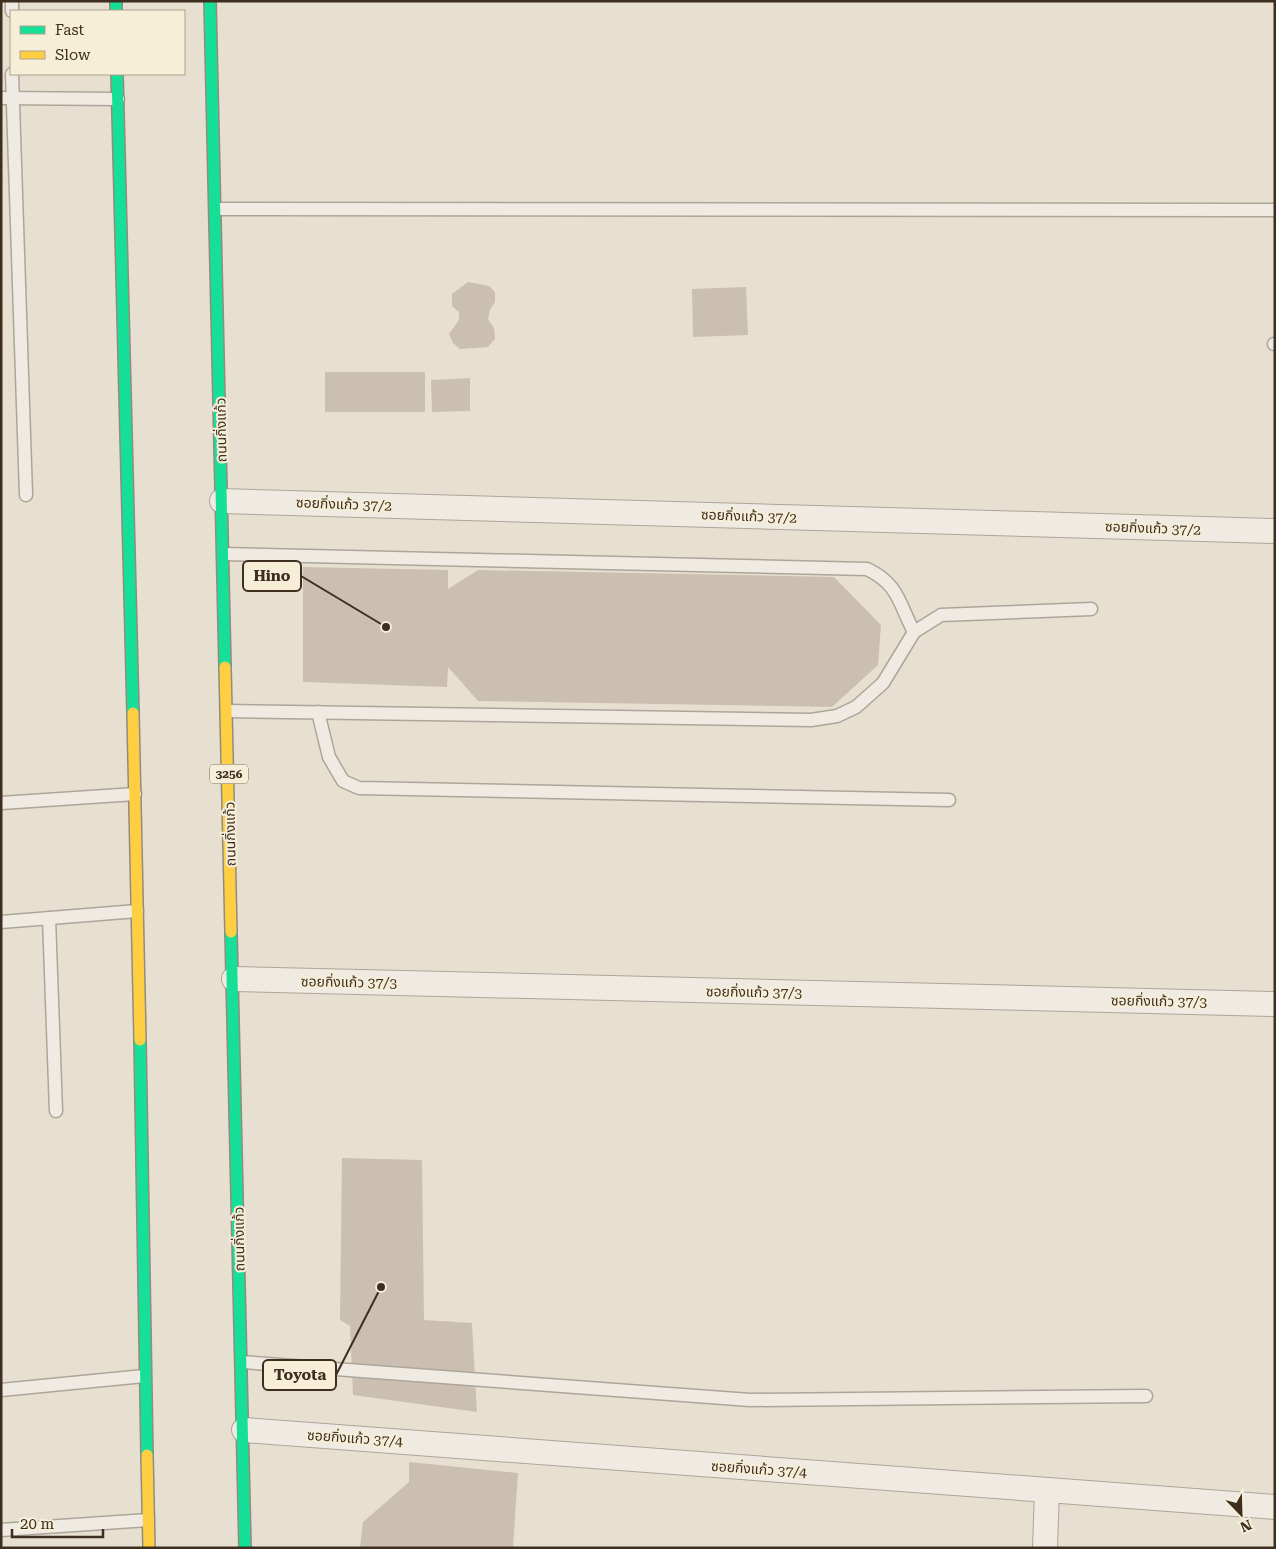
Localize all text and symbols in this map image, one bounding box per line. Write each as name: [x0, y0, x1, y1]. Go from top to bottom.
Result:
legend: [10, 10, 185, 75]
text: Fast: [55, 21, 85, 39]
text: Slow: [55, 46, 91, 64]
street label: ถนนกิ่งแก้ว: [211, 397, 230, 463]
street label: ซอยกิ่งแก้ว 37/2: [296, 493, 393, 514]
street label: ซอยกิ่งแก้ว 37/2: [701, 505, 798, 526]
street label: ซอยกิ่งแก้ว 37/2: [1105, 517, 1202, 538]
callout: Hino: [243, 561, 301, 591]
text: Hino: [253, 567, 291, 585]
road number: 3256: [210, 764, 248, 784]
street label: ถนนกิ่งแก้ว: [220, 801, 239, 867]
street label: ซอยกิ่งแก้ว 37/3: [301, 972, 397, 991]
street label: ซอยกิ่งแก้ว 37/3: [706, 982, 802, 1001]
street label: ซอยกิ่งแก้ว 37/3: [1111, 991, 1207, 1010]
street label: ถนนกิ่งแก้ว: [229, 1206, 248, 1272]
callout: Toyota: [263, 1360, 336, 1390]
text: Toyota: [274, 1366, 326, 1384]
street label: ซอยกิ่งแก้ว 37/4: [306, 1425, 404, 1449]
street label: ซอยกิ่งแก้ว 37/4: [710, 1456, 808, 1480]
north arrow: [1216, 1489, 1266, 1539]
scale bar: [12, 1506, 104, 1538]
text: 20 m: [20, 1515, 55, 1533]
text: N: [1238, 1516, 1254, 1536]

